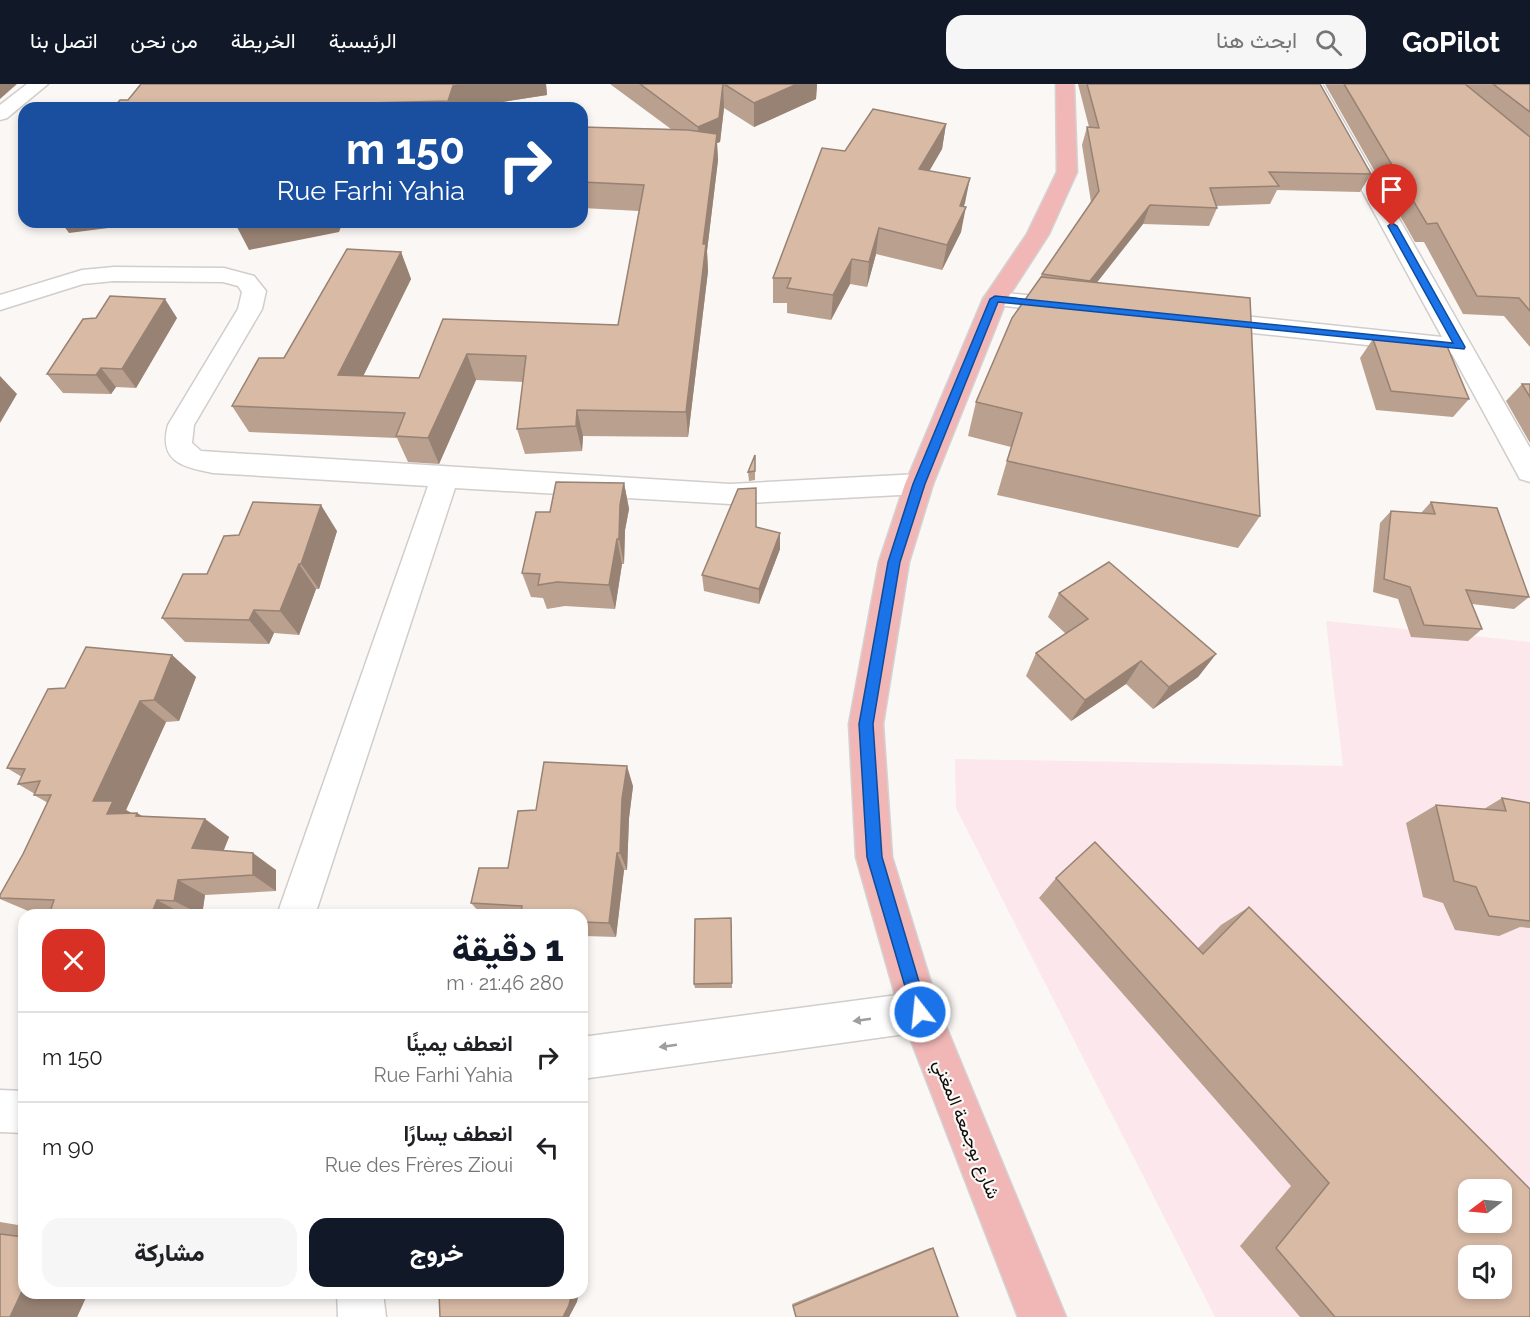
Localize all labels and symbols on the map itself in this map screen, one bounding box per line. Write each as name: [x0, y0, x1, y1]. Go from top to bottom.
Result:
pin: [1366, 164, 1417, 226]
position arrow: [888, 980, 952, 1044]
one-way arrow: [852, 1015, 871, 1024]
one-way arrow: [659, 1041, 678, 1051]
street label: شارع بوجمعة المغني: [925, 1056, 1005, 1204]
north arrow: [1458, 1179, 1512, 1233]

